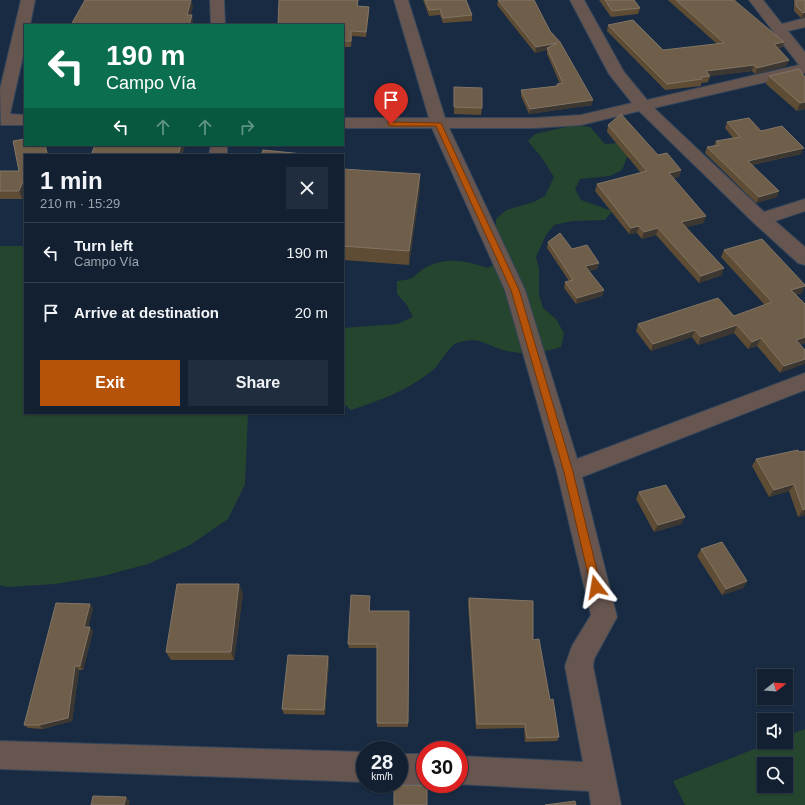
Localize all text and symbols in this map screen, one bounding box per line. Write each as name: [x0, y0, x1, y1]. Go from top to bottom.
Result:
icon: left: [40, 40, 92, 92]
text: 190 m: [106, 40, 185, 71]
text: Campo Vía: [106, 73, 196, 93]
pin: [374, 83, 408, 124]
icon: arrive: [380, 89, 402, 111]
icon: left: [110, 116, 132, 138]
icon: ahead: [152, 116, 174, 138]
icon: ahead: [194, 116, 216, 138]
icon: right: [236, 116, 258, 138]
text: 1 min: [40, 167, 103, 194]
button: close: [286, 167, 328, 209]
text: 210 m · 15:29: [40, 196, 120, 211]
text: Turn left: [74, 237, 133, 254]
icon: left: [40, 242, 62, 264]
text: 190 m: [286, 244, 328, 261]
text: Campo Vía: [74, 254, 139, 269]
icon: arrive: [40, 302, 62, 324]
text: Arrive at destination: [74, 304, 219, 321]
text: 20 m: [295, 304, 328, 321]
button: Exit: [40, 360, 180, 406]
button: Share: [188, 360, 328, 406]
position arrow: [575, 566, 617, 608]
north arrow: [757, 669, 793, 705]
map controls: [757, 669, 793, 793]
button: sound: [757, 713, 793, 749]
speed limit sign: 30: [416, 741, 468, 793]
text: 28: [371, 751, 393, 773]
button: search: [757, 757, 793, 793]
text: km/h: [371, 771, 393, 782]

